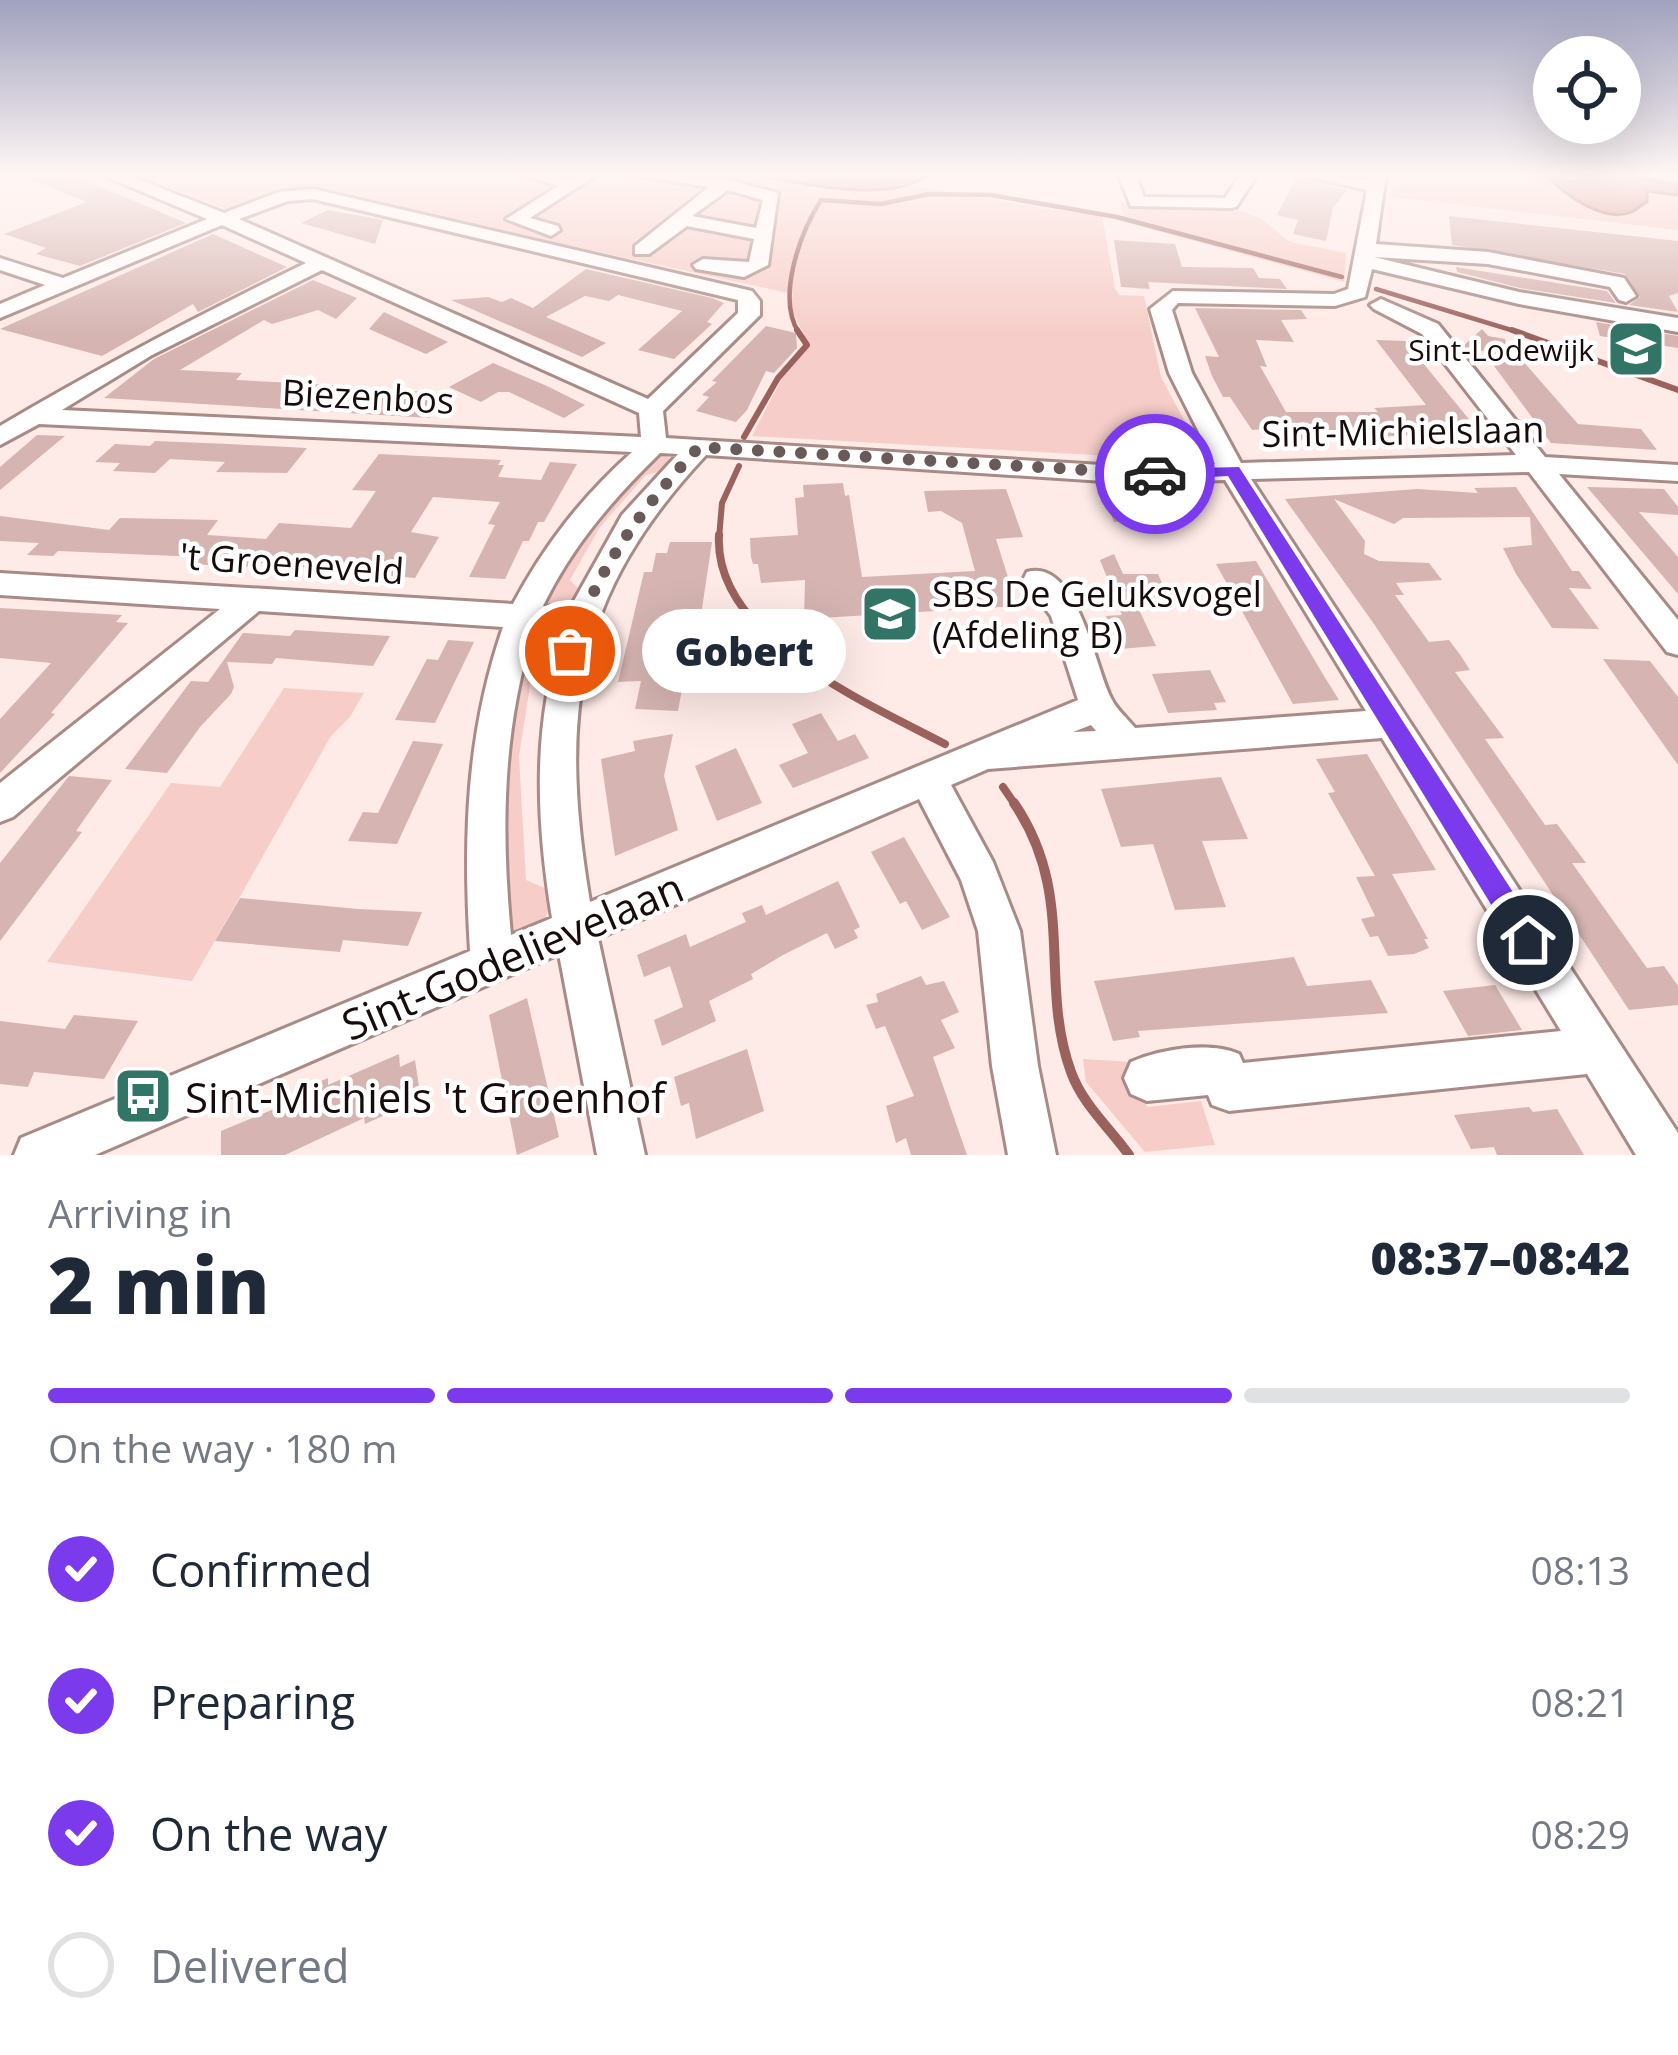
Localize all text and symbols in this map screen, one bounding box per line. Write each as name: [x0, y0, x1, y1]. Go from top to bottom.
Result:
map controls: [1533, 36, 1641, 144]
button: locate: [1533, 36, 1641, 144]
school or university icon: Sint-Lodewijk: [1605, 318, 1667, 380]
place label: Sint-Lodewijk: [1408, 329, 1594, 370]
street label: Biezenbos: [281, 367, 455, 425]
street label: Sint-Michielslaan: [1261, 404, 1545, 458]
courier: [1095, 414, 1215, 534]
icon: car: [1122, 441, 1188, 507]
street label: 't Groeneveld: [178, 531, 406, 595]
place label: SBS De Geluksvogel (Afdeling B): [932, 569, 1262, 659]
school or university icon: SBS De Geluksvogel (Afdeling B): [859, 583, 921, 645]
pin: [519, 600, 621, 702]
callout: Gobert: [642, 609, 846, 693]
icon: bag: [537, 618, 603, 684]
text: Gobert: [674, 624, 814, 677]
street label: Sint-Godelievelaan: [333, 857, 691, 1053]
pin: [1477, 889, 1579, 991]
icon: home: [1495, 907, 1561, 973]
bus stop icon: Sint-Michiels 't Groenhof: [112, 1065, 174, 1127]
place label: Sint-Michiels 't Groenhof: [185, 1068, 668, 1125]
text: Arriving in: [48, 1186, 233, 1239]
text: 08:37–08:42: [1371, 1227, 1630, 1288]
text: 2 min: [48, 1231, 270, 1337]
text: On the way · 180 m: [48, 1421, 397, 1474]
icon: check: [48, 1536, 114, 1602]
text: Confirmed: [150, 1539, 372, 1600]
text: 08:13: [1531, 1543, 1630, 1596]
icon: check: [48, 1668, 114, 1734]
text: Preparing: [150, 1671, 355, 1732]
text: 08:21: [1531, 1675, 1630, 1728]
icon: check: [48, 1800, 114, 1866]
text: On the way: [150, 1803, 387, 1864]
text: 08:29: [1531, 1807, 1630, 1860]
text: Delivered: [150, 1935, 350, 1996]

